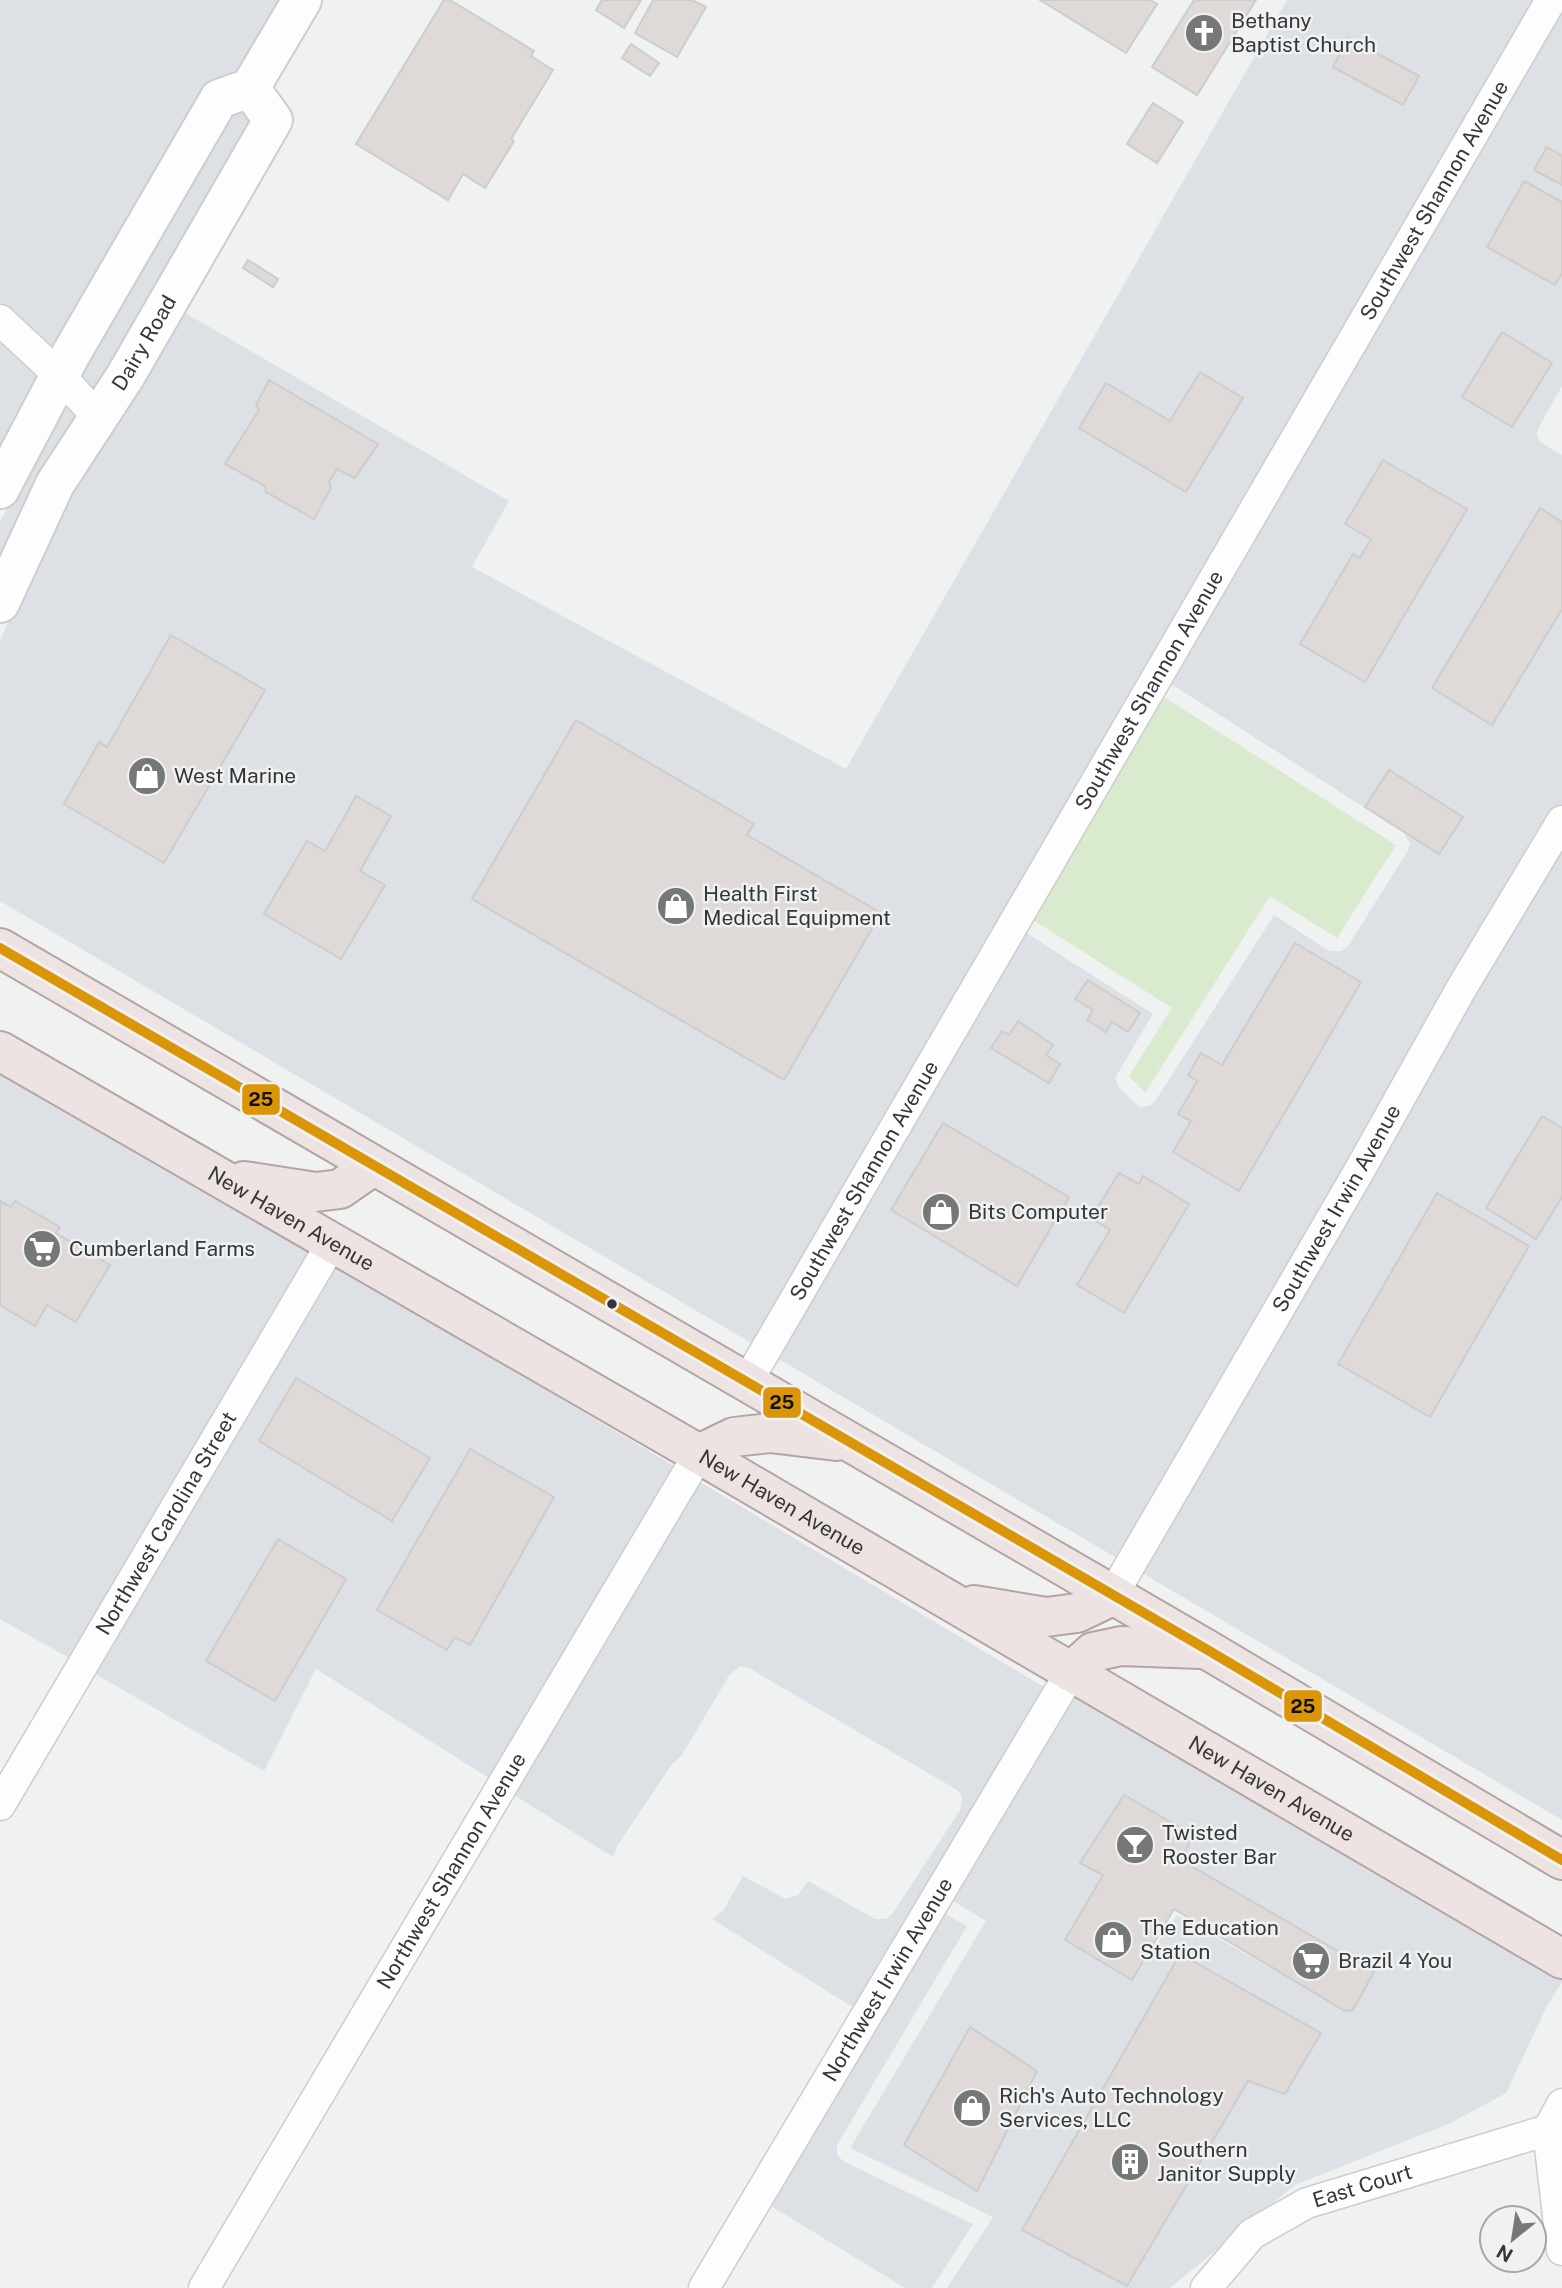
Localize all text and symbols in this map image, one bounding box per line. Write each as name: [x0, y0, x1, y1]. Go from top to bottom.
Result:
place label: Bethany Baptist Church: [1231, 8, 1376, 57]
church icon: Bethany Baptist Church: [1183, 12, 1225, 54]
street label: Southwest Shannon Avenue: [1355, 76, 1513, 324]
street label: Dairy Road: [106, 291, 181, 395]
street label: Southwest Shannon Avenue: [1069, 566, 1228, 815]
shop icon: West Marine: [126, 755, 168, 797]
place label: West Marine: [174, 763, 296, 788]
place label: Health First Medical Equipment: [703, 881, 891, 930]
shop icon: Health First Medical Equipment: [655, 885, 697, 927]
street label: Southwest Shannon Avenue: [784, 1056, 943, 1305]
line badge: 25: [241, 1083, 281, 1116]
text: 25: [249, 1088, 273, 1110]
street label: Southwest Irwin Avenue: [1267, 1100, 1406, 1316]
street label: New Haven Avenue: [204, 1161, 379, 1276]
shop icon: Bits Computer: [920, 1191, 962, 1233]
place label: Bits Computer: [968, 1199, 1108, 1224]
supermarket icon: Cumberland Farms: [21, 1228, 63, 1270]
place label: Cumberland Farms: [69, 1236, 255, 1261]
unlabelled marker: [605, 1297, 619, 1311]
line badge: 25: [762, 1386, 802, 1419]
text: 25: [770, 1391, 794, 1413]
street label: Northwest Carolina Street: [90, 1407, 241, 1639]
street label: New Haven Avenue: [695, 1444, 870, 1560]
line badge: 25: [1283, 1689, 1323, 1723]
text: 25: [1291, 1695, 1315, 1717]
street label: New Haven Avenue: [1184, 1730, 1359, 1847]
street label: Northwest Shannon Avenue: [371, 1748, 531, 1993]
place label: Twisted Rooster Bar: [1162, 1820, 1277, 1869]
bar icon: Twisted Rooster Bar: [1114, 1824, 1156, 1866]
street label: Northwest Irwin Avenue: [817, 1873, 958, 2086]
place label: The Education Station: [1140, 1915, 1279, 1964]
shop icon: The Education Station: [1092, 1919, 1134, 1961]
supermarket icon: Brazil 4 You: [1290, 1940, 1332, 1982]
place label: Brazil 4 You: [1338, 1948, 1452, 1973]
place label: Rich's Auto Technology Services, LLC: [999, 2083, 1224, 2132]
shop icon: Rich's Auto Technology Services, LLC: [951, 2087, 993, 2129]
place label: Southern Janitor Supply: [1157, 2137, 1296, 2186]
building icon: Southern Janitor Supply: [1109, 2141, 1151, 2183]
street label: East Court: [1309, 2159, 1415, 2213]
north arrow: [1478, 2204, 1548, 2274]
text: N: [1493, 2240, 1516, 2267]

